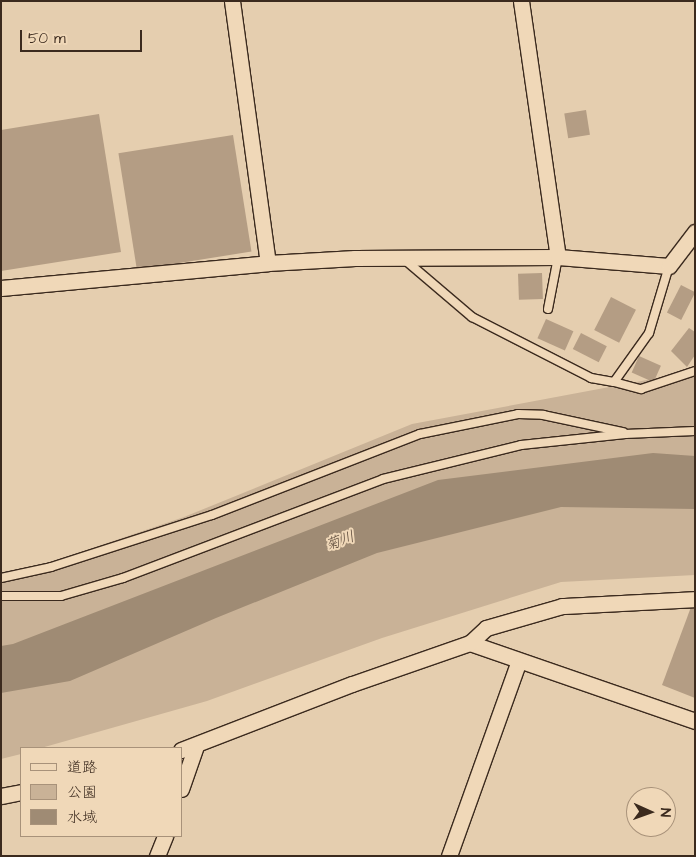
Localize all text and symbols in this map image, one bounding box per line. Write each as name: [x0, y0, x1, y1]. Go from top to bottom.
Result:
scale bar: [22, 20, 145, 52]
text: 50 m: [28, 28, 66, 49]
water label: 菊川: [323, 527, 357, 555]
legend: [20, 747, 182, 837]
text: 道路: [67, 757, 97, 778]
text: 公園: [67, 782, 97, 803]
north arrow: [626, 787, 676, 837]
text: 水域: [67, 807, 97, 828]
text: N: [655, 808, 675, 817]

